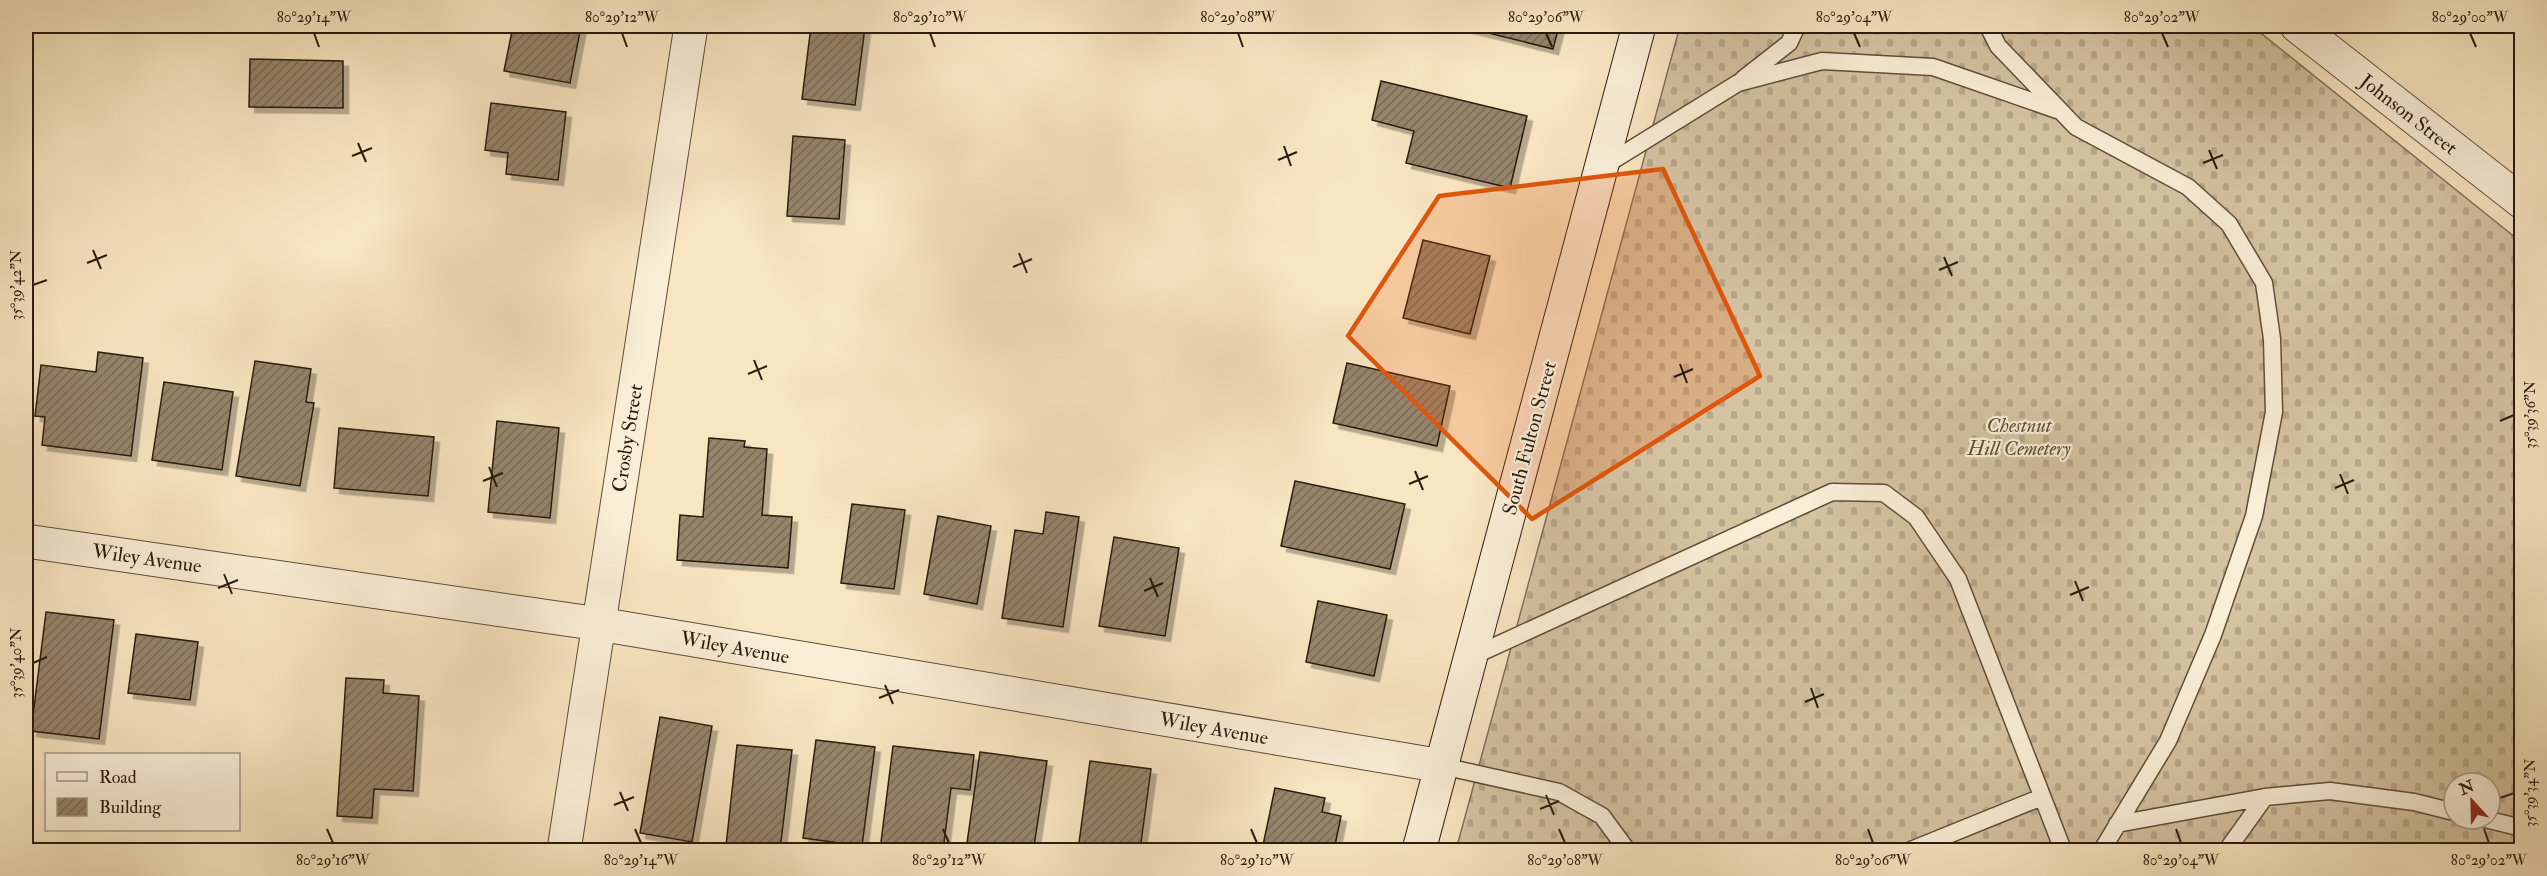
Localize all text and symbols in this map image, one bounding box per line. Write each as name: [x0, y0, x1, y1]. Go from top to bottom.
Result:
text: 80°29'14"W: [277, 8, 352, 27]
text: 80°29'12"W: [585, 8, 660, 27]
text: 80°29'10"W: [893, 8, 968, 27]
text: 80°29'08"W: [1200, 8, 1277, 27]
text: 80°29'06"W: [1508, 8, 1585, 27]
text: 80°29'04"W: [1816, 8, 1893, 27]
text: 80°29'02"W: [2124, 8, 2201, 27]
text: 80°29'00"W: [2432, 8, 2509, 27]
street label: Johnson Street: [2354, 68, 2463, 161]
text: 35°39'42"N: [7, 249, 26, 320]
street label: South Fulton Street: [1497, 358, 1562, 518]
text: 35°39'36"N: [2521, 380, 2540, 449]
street label: Crosby Street: [607, 382, 648, 494]
park label: Chestnut Hill Cemetery: [1967, 413, 2071, 461]
street label: Wiley Avenue: [90, 538, 203, 579]
street label: Wiley Avenue: [678, 625, 791, 669]
text: 35°39'40"N: [7, 627, 26, 698]
street label: Wiley Avenue: [1157, 706, 1270, 750]
legend: [45, 753, 240, 831]
text: 35°39'34"N: [2521, 758, 2540, 827]
text: Road: [99, 766, 137, 789]
north arrow: [2442, 771, 2502, 831]
text: N: [2455, 776, 2478, 800]
text: Building: [99, 796, 162, 819]
text: 80°29'16"W: [296, 851, 371, 870]
text: 80°29'14"W: [604, 851, 679, 870]
text: 80°29'12"W: [912, 851, 987, 870]
text: 80°29'10"W: [1220, 851, 1295, 870]
text: 80°29'08"W: [1527, 851, 1604, 870]
text: 80°29'06"W: [1835, 851, 1912, 870]
text: 80°29'04"W: [2143, 851, 2220, 870]
text: 80°29'02"W: [2451, 851, 2528, 870]

